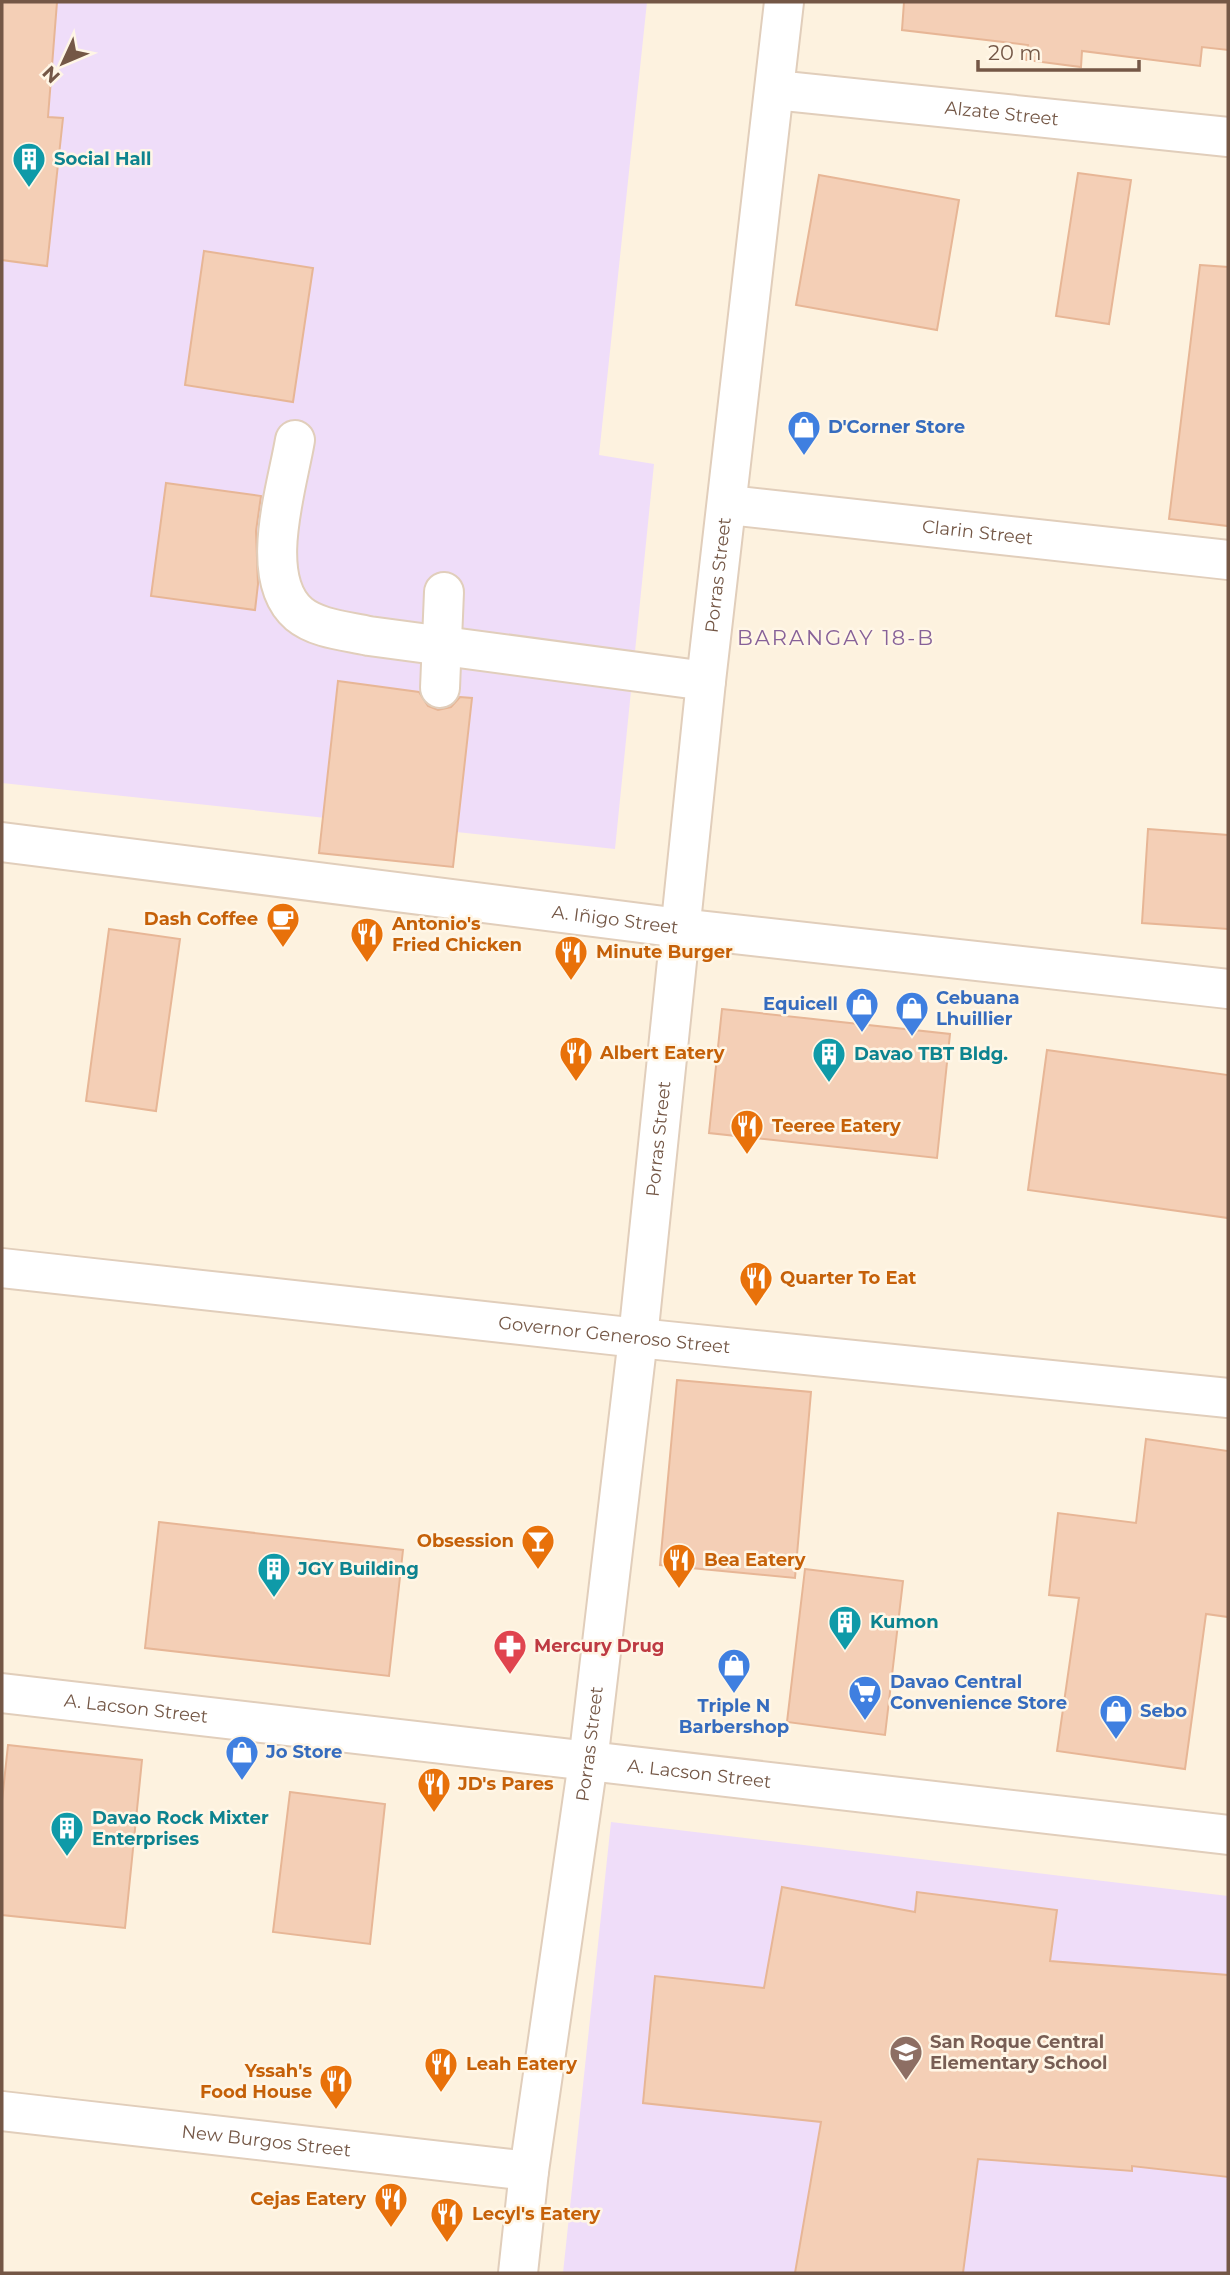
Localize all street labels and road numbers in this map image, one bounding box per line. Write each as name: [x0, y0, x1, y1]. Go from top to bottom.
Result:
street label: Alzate Street: [944, 97, 1060, 130]
street label: Clarin Street: [921, 515, 1034, 549]
street label: Porras Street: [701, 516, 736, 634]
street label: A. Iñigo Street: [551, 901, 680, 939]
street label: Porras Street: [642, 1080, 676, 1198]
street label: Governor Generoso Street: [497, 1312, 731, 1358]
street label: Porras Street: [571, 1685, 608, 1803]
street label: A. Lacson Street: [63, 1689, 209, 1728]
street label: A. Lacson Street: [626, 1755, 773, 1793]
street label: New Burgos Street: [181, 2121, 352, 2162]

